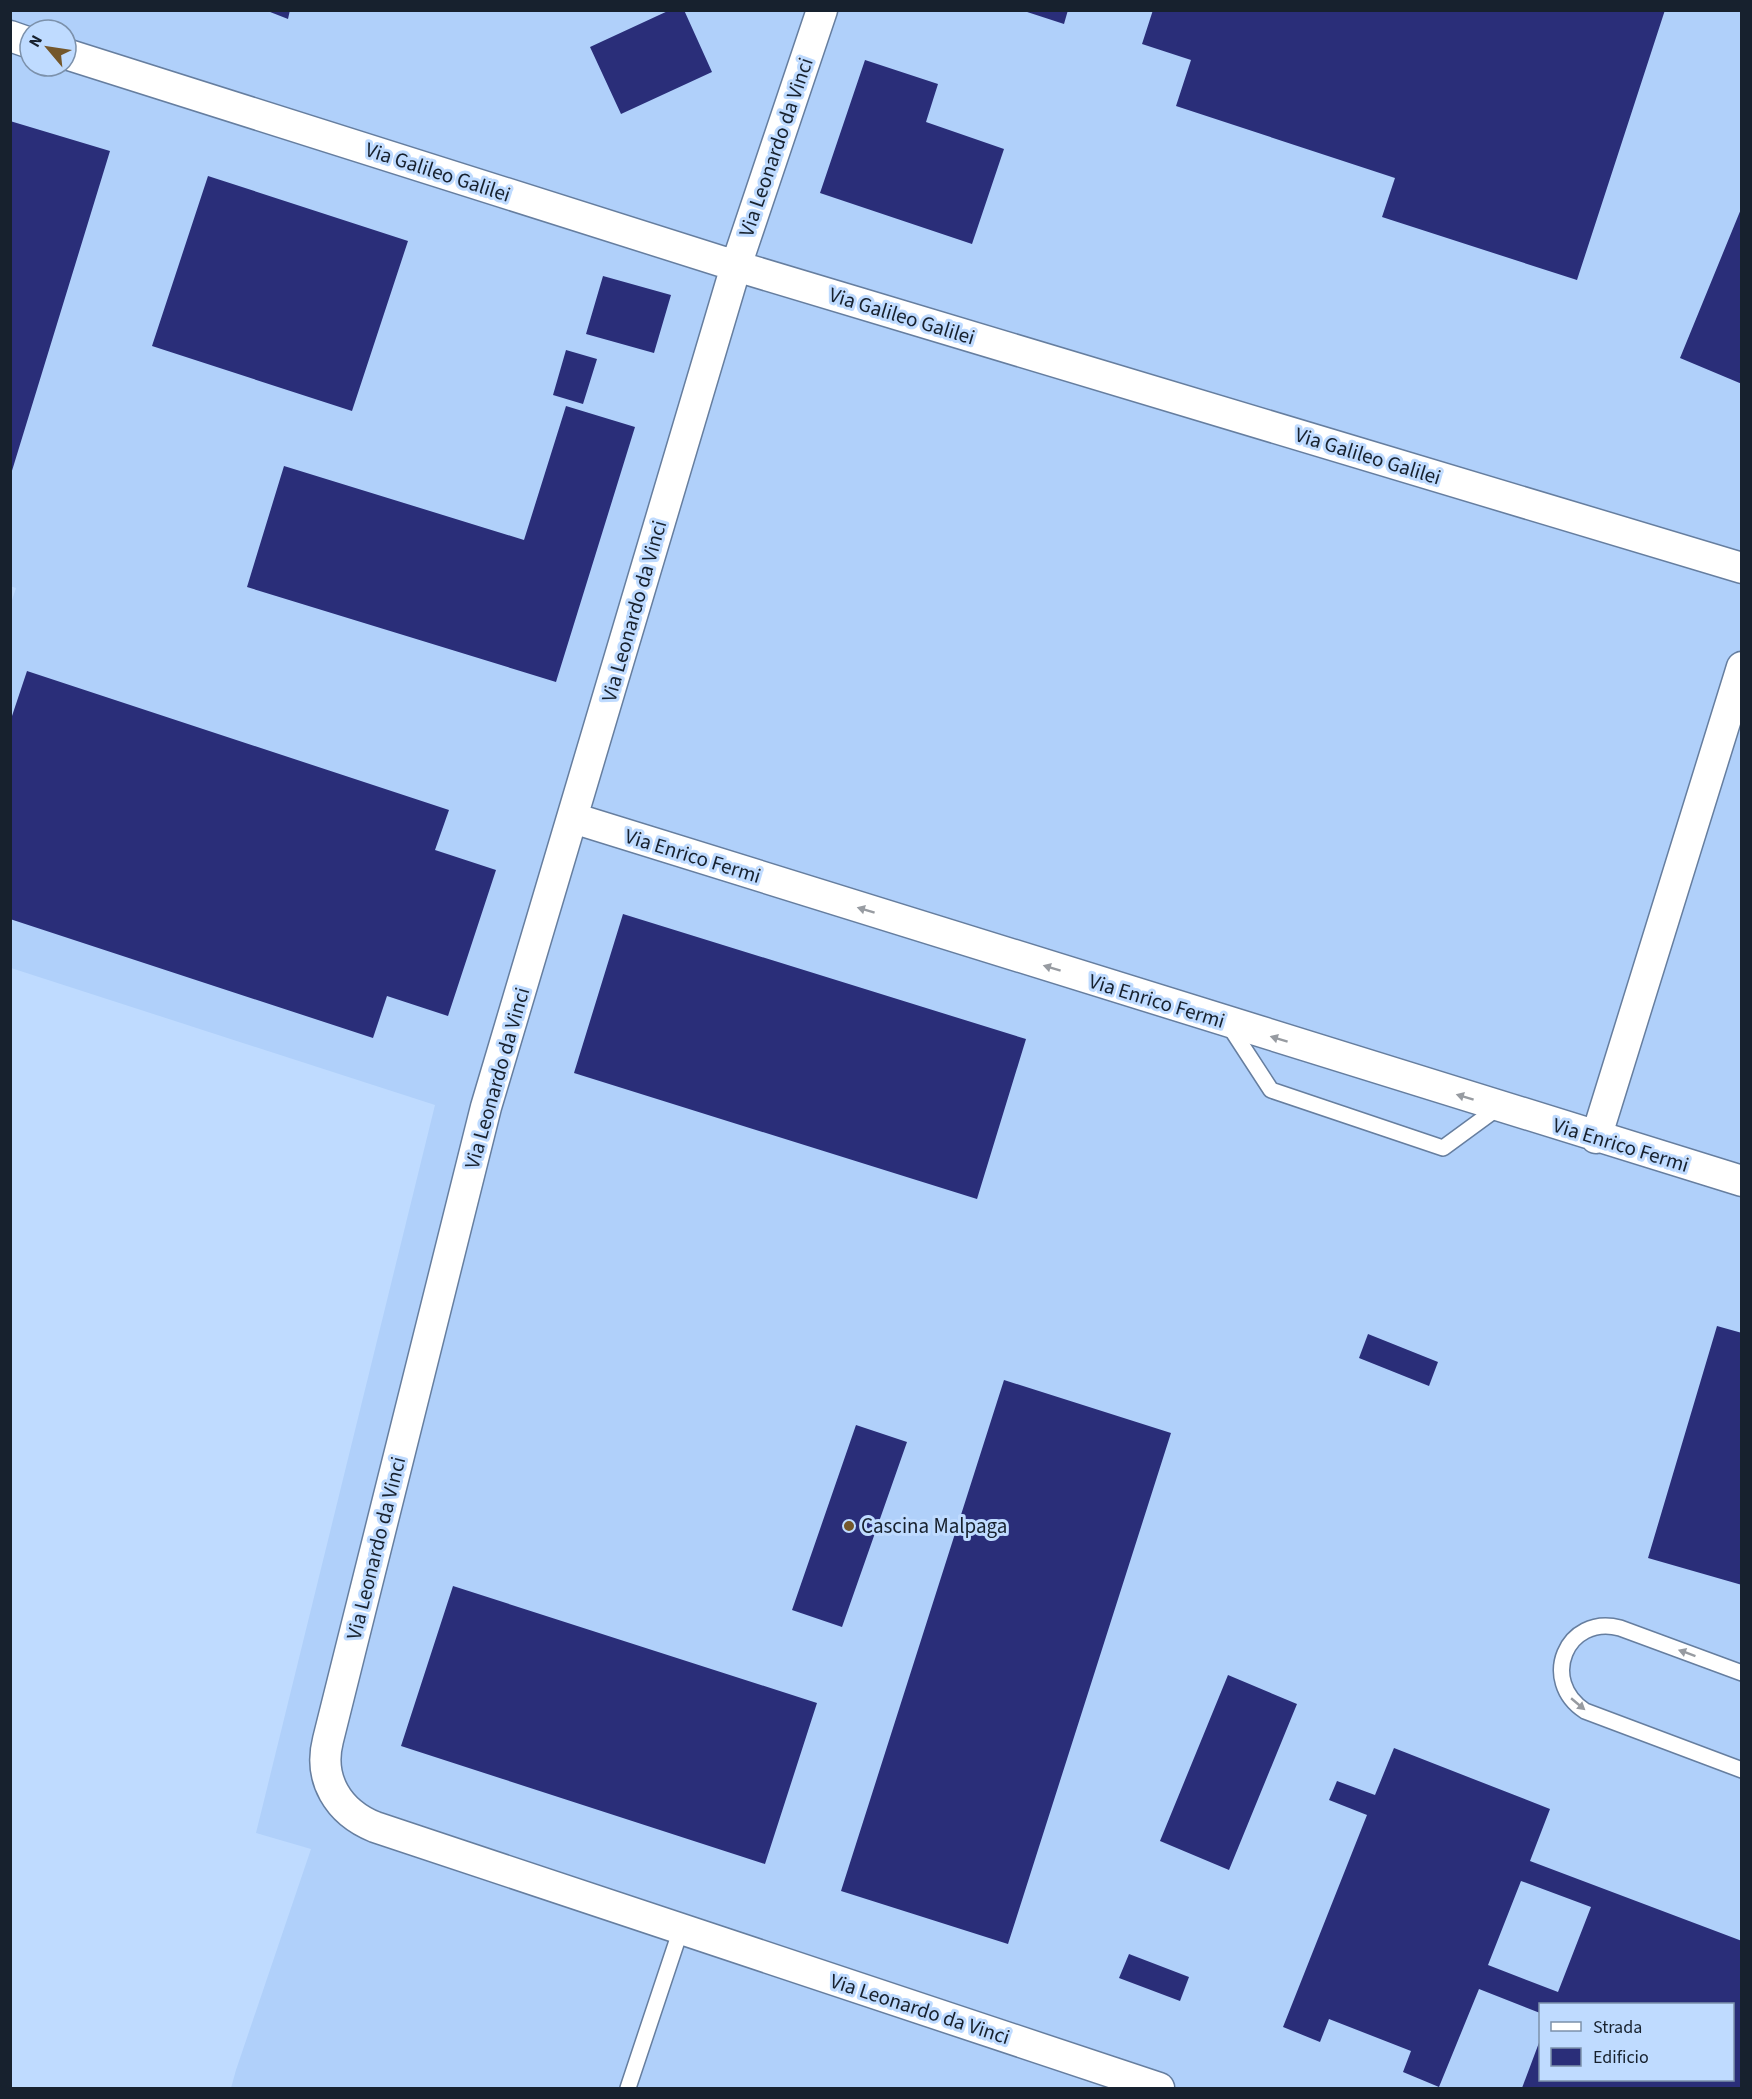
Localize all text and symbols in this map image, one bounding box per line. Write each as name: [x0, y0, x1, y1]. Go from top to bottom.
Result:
north arrow: [18, 18, 78, 78]
text: N: [24, 31, 48, 51]
street label: Via Leonardo da Vinci: [731, 53, 821, 241]
street label: Via Galileo Galilei: [361, 134, 515, 210]
street label: Via Galileo Galilei: [825, 280, 979, 352]
street label: Via Galileo Galilei: [1291, 420, 1445, 492]
street label: Via Leonardo da Vinci: [594, 517, 674, 705]
street label: Via Enrico Fermi: [621, 821, 765, 891]
one-way arrow: [857, 905, 875, 914]
one-way arrow: [1043, 963, 1061, 972]
street label: Via Enrico Fermi: [1085, 966, 1229, 1036]
street label: Via Leonardo da Vinci: [457, 984, 537, 1172]
one-way arrow: [1269, 1034, 1287, 1043]
one-way arrow: [1456, 1092, 1474, 1101]
street label: Via Enrico Fermi: [1549, 1110, 1693, 1180]
street label: Via Leonardo da Vinci: [339, 1453, 413, 1643]
place label: Cascina Malpaga: [861, 1511, 1007, 1541]
marker: Cascina Malpaga: [842, 1519, 856, 1533]
one-way arrow: [1678, 1648, 1696, 1657]
one-way arrow: [1570, 1697, 1585, 1710]
street label: Via Leonardo da Vinci: [826, 1966, 1014, 2052]
legend: [1539, 2003, 1734, 2081]
text: Strada: [1593, 2015, 1642, 2040]
text: Edificio: [1593, 2045, 1649, 2070]

